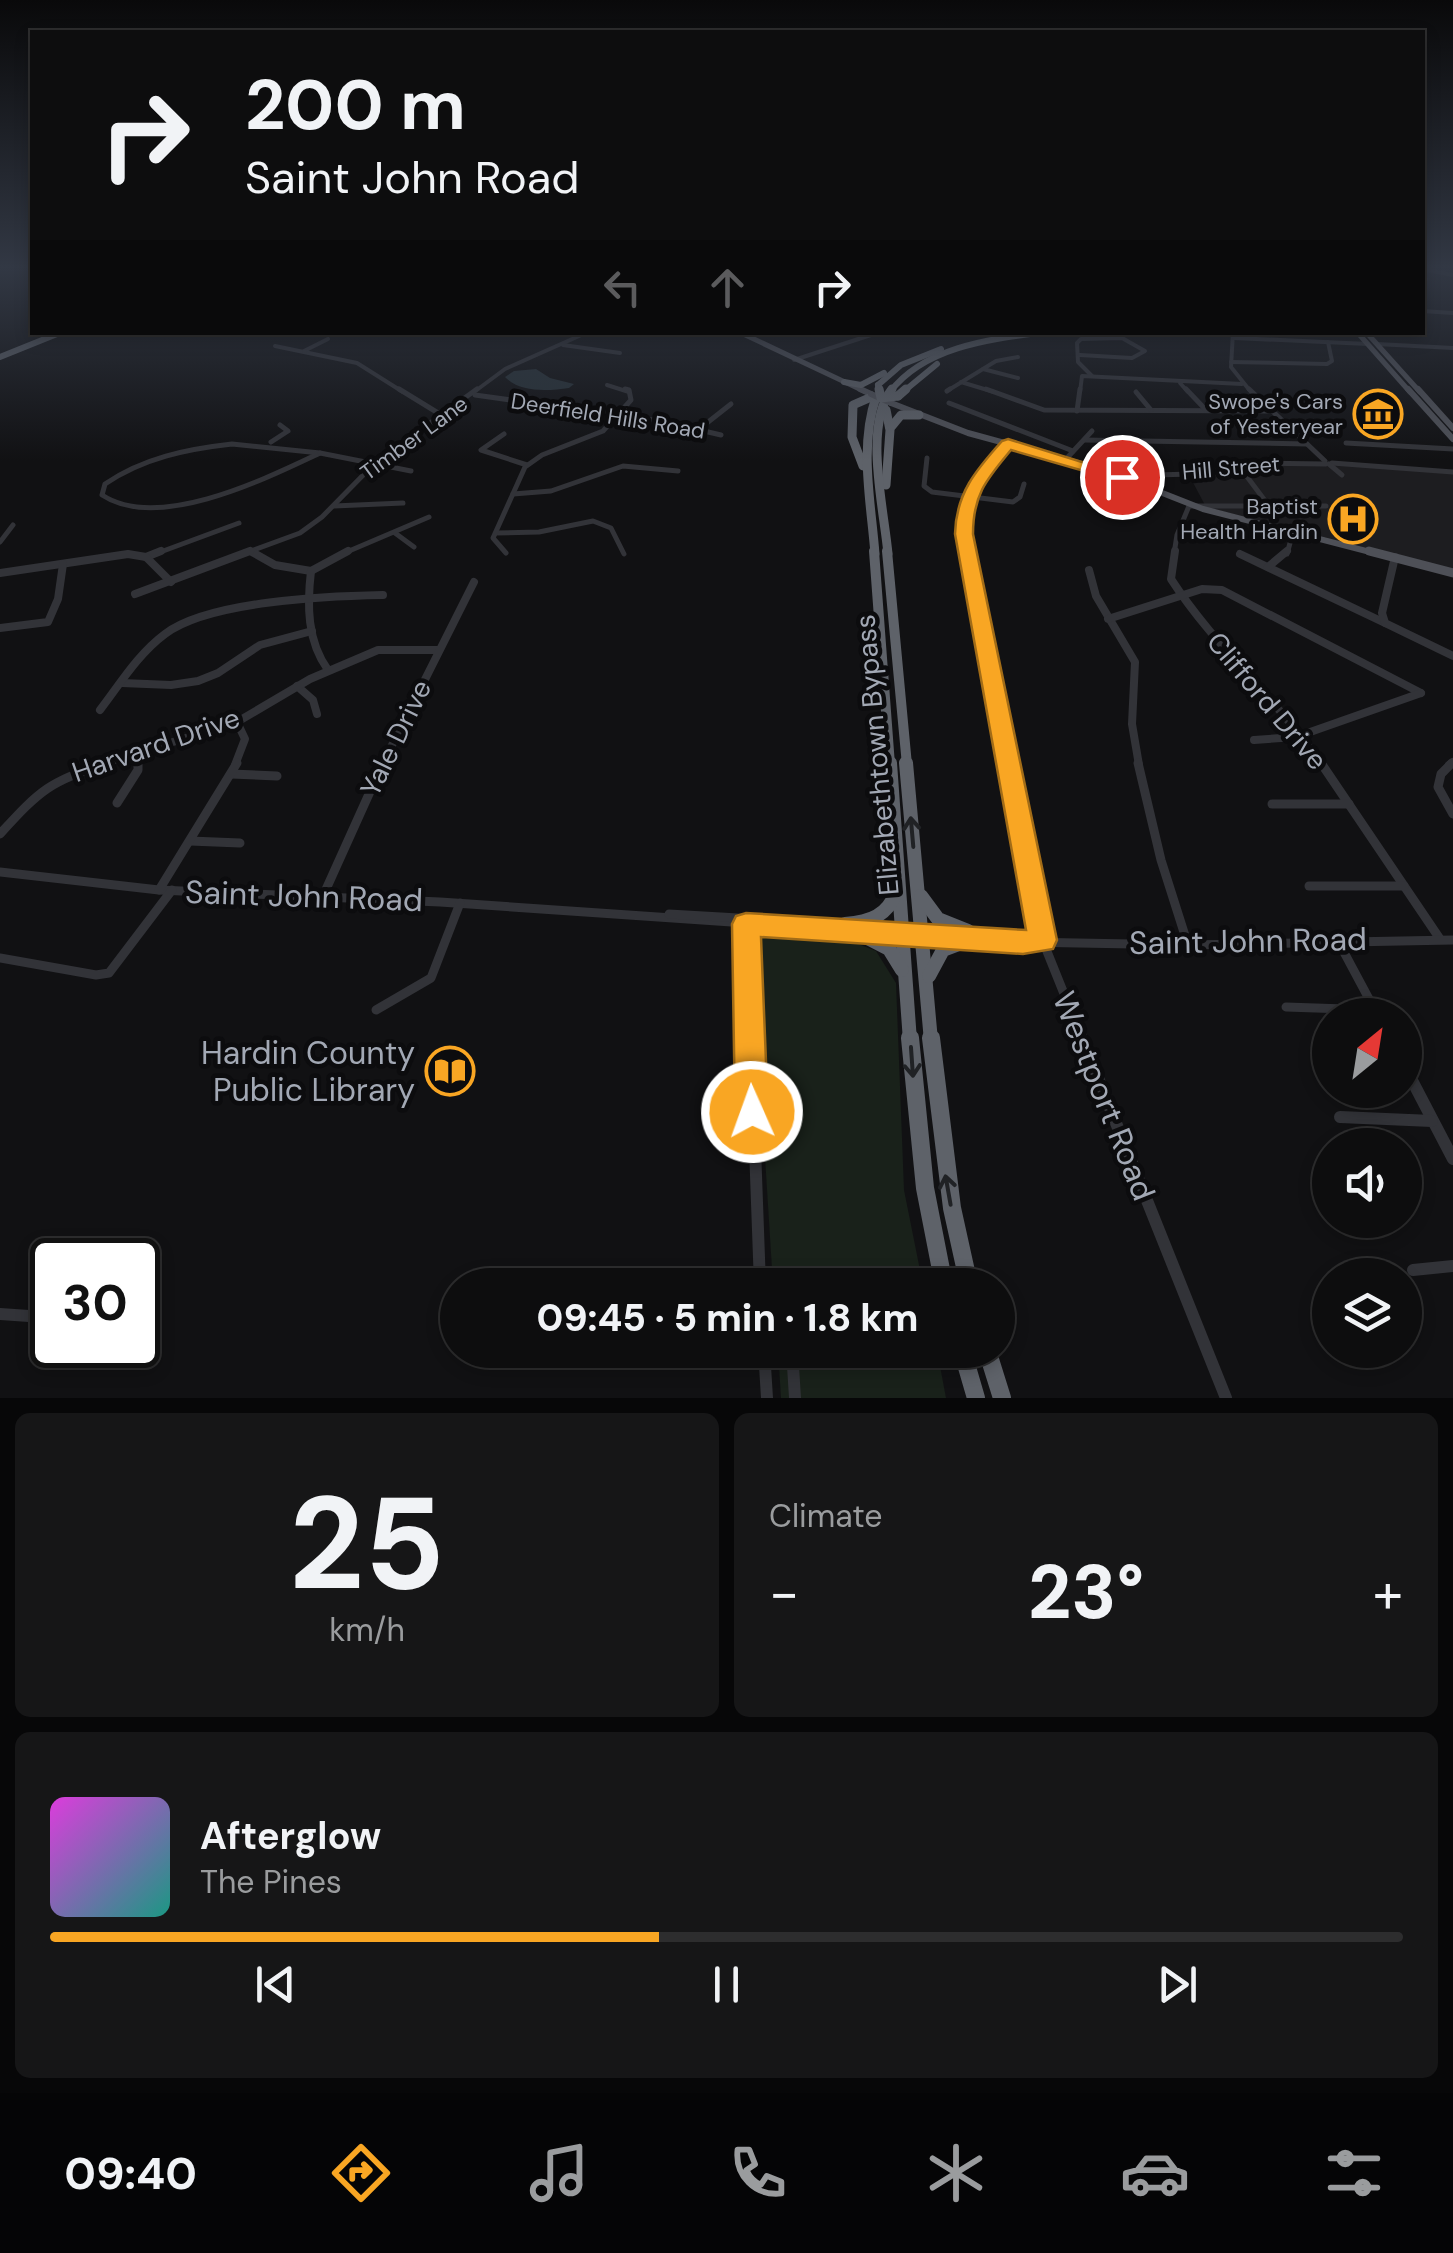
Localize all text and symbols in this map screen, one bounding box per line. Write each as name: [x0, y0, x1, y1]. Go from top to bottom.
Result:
text: 200 m: [245, 60, 466, 151]
icon: right: [80, 70, 210, 200]
text: Saint John Road: [245, 148, 580, 207]
icon: left: [595, 260, 650, 315]
icon: ahead: [700, 260, 755, 315]
icon: right: [805, 260, 860, 315]
street label: Deerfield Hills Road: [509, 386, 707, 446]
place label: Swope's Cars of Yesteryear: [1208, 387, 1343, 441]
museum icon: Swope's Cars of Yesteryear: [1352, 388, 1404, 440]
street label: Timber Lane: [354, 389, 474, 487]
pin: [1080, 435, 1165, 520]
street label: Hill Street: [1181, 449, 1281, 487]
icon: arrive: [1095, 450, 1150, 505]
place label: Baptist Health Hardin: [1180, 492, 1318, 546]
hospital icon: Baptist Health Hardin: [1327, 493, 1379, 545]
street label: Elizabethtown Bypass: [846, 613, 908, 897]
street label: Clifford Drive: [1198, 624, 1336, 778]
street label: Yale Drive: [352, 674, 440, 802]
street label: Harvard Drive: [67, 699, 245, 791]
one-way arrow: [902, 816, 921, 848]
street label: Saint John Road: [184, 871, 424, 921]
street label: Saint John Road: [1129, 918, 1367, 964]
street label: Westport Road: [1043, 985, 1165, 1207]
north arrow: [1312, 998, 1422, 1108]
map controls: [1312, 998, 1422, 1368]
place label: Hardin County Public Library: [201, 1032, 415, 1111]
library icon: Hardin County Public Library: [424, 1045, 476, 1097]
one-way arrow: [903, 1046, 922, 1078]
position arrow: [700, 1060, 804, 1164]
button: sound: [1312, 1128, 1422, 1238]
one-way arrow: [938, 1174, 957, 1207]
speed limit sign: 30: [30, 1238, 160, 1368]
button: layers: [1312, 1258, 1422, 1368]
text: 09:45 · 5 min · 1.8 km: [537, 1293, 918, 1343]
text: 25: [289, 1459, 445, 1628]
text: Climate: [769, 1495, 883, 1537]
text: 23°: [1028, 1544, 1144, 1641]
text: −: [769, 1557, 799, 1629]
text: +: [1373, 1557, 1403, 1629]
text: km/h: [329, 1609, 405, 1651]
text: Afterglow: [200, 1811, 381, 1861]
text: The Pines: [200, 1861, 342, 1903]
icon: previous: [248, 1957, 303, 2012]
icon: pause: [699, 1957, 754, 2012]
icon: next: [1150, 1957, 1205, 2012]
icon: directions: [326, 2138, 396, 2208]
icon: music: [524, 2138, 594, 2208]
icon: phone: [723, 2138, 793, 2208]
icon: climate: [921, 2138, 991, 2208]
icon: car: [1120, 2138, 1190, 2208]
icon: filters: [1319, 2138, 1389, 2208]
text: 09:40: [64, 2144, 197, 2203]

